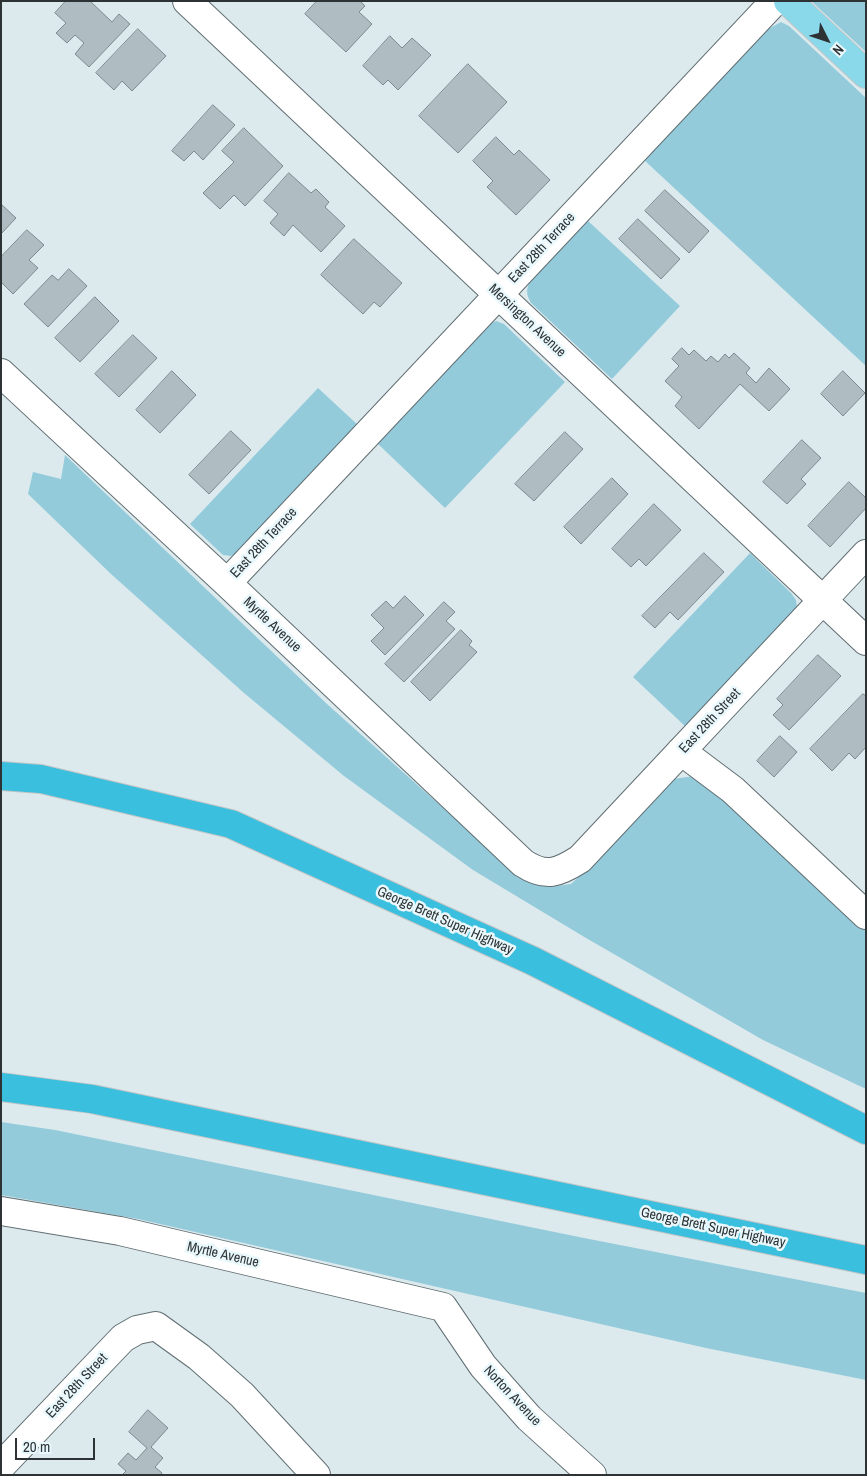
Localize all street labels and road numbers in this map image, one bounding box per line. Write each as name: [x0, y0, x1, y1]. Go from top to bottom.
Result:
street label: East 28th Terrace: [505, 209, 579, 287]
street label: Mersington Avenue: [485, 281, 569, 361]
street label: East 28th Terrace: [227, 504, 301, 582]
street label: Myrtle Avenue: [240, 594, 304, 656]
street label: East 28th Street: [676, 685, 744, 757]
street label: George Brett Super Highway: [374, 883, 516, 959]
street label: George Brett Super Highway: [639, 1204, 787, 1252]
street label: Myrtle Avenue: [185, 1239, 261, 1271]
street label: East 28th Street: [43, 1350, 111, 1422]
street label: Norton Avenue: [480, 1362, 544, 1430]

